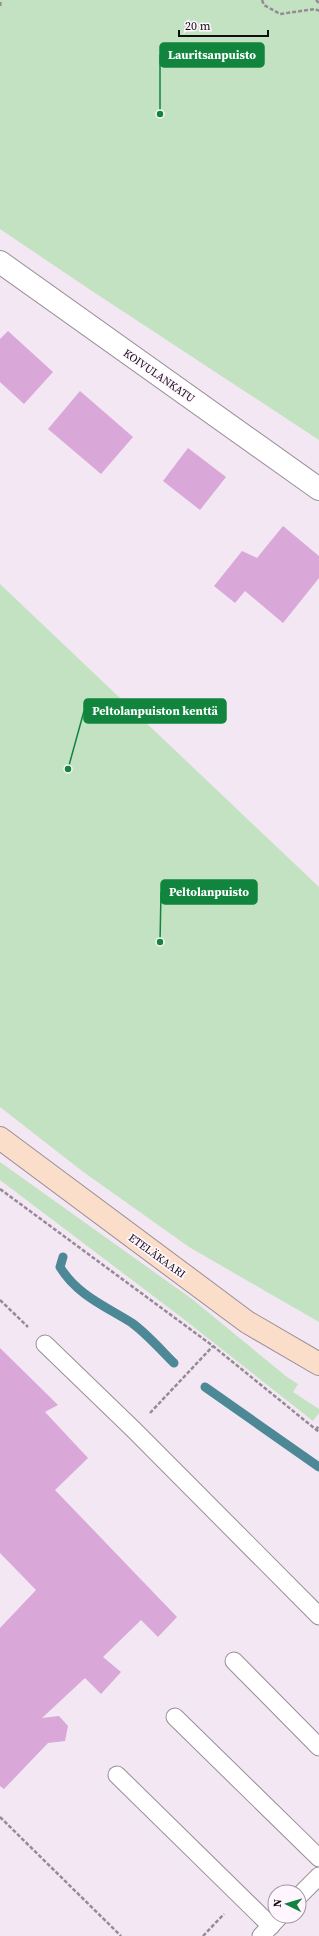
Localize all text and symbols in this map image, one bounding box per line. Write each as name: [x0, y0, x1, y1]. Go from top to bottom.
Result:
scale bar: [179, 12, 268, 38]
text: 20 m: [185, 18, 211, 34]
callout: Lauritsanpuisto: [160, 43, 264, 67]
text: Lauritsanpuisto: [168, 47, 256, 63]
street label: KOIVULANKATU: [120, 346, 198, 406]
callout: Peltolanpuiston kenttä: [84, 699, 226, 723]
text: Peltolanpuiston kenttä: [92, 703, 218, 719]
callout: Peltolanpuisto: [161, 880, 257, 904]
text: Peltolanpuisto: [169, 884, 249, 900]
street label: ETELÄKAARI: [126, 1230, 188, 1282]
north arrow: [267, 1884, 307, 1924]
text: N: [270, 1899, 285, 1908]

